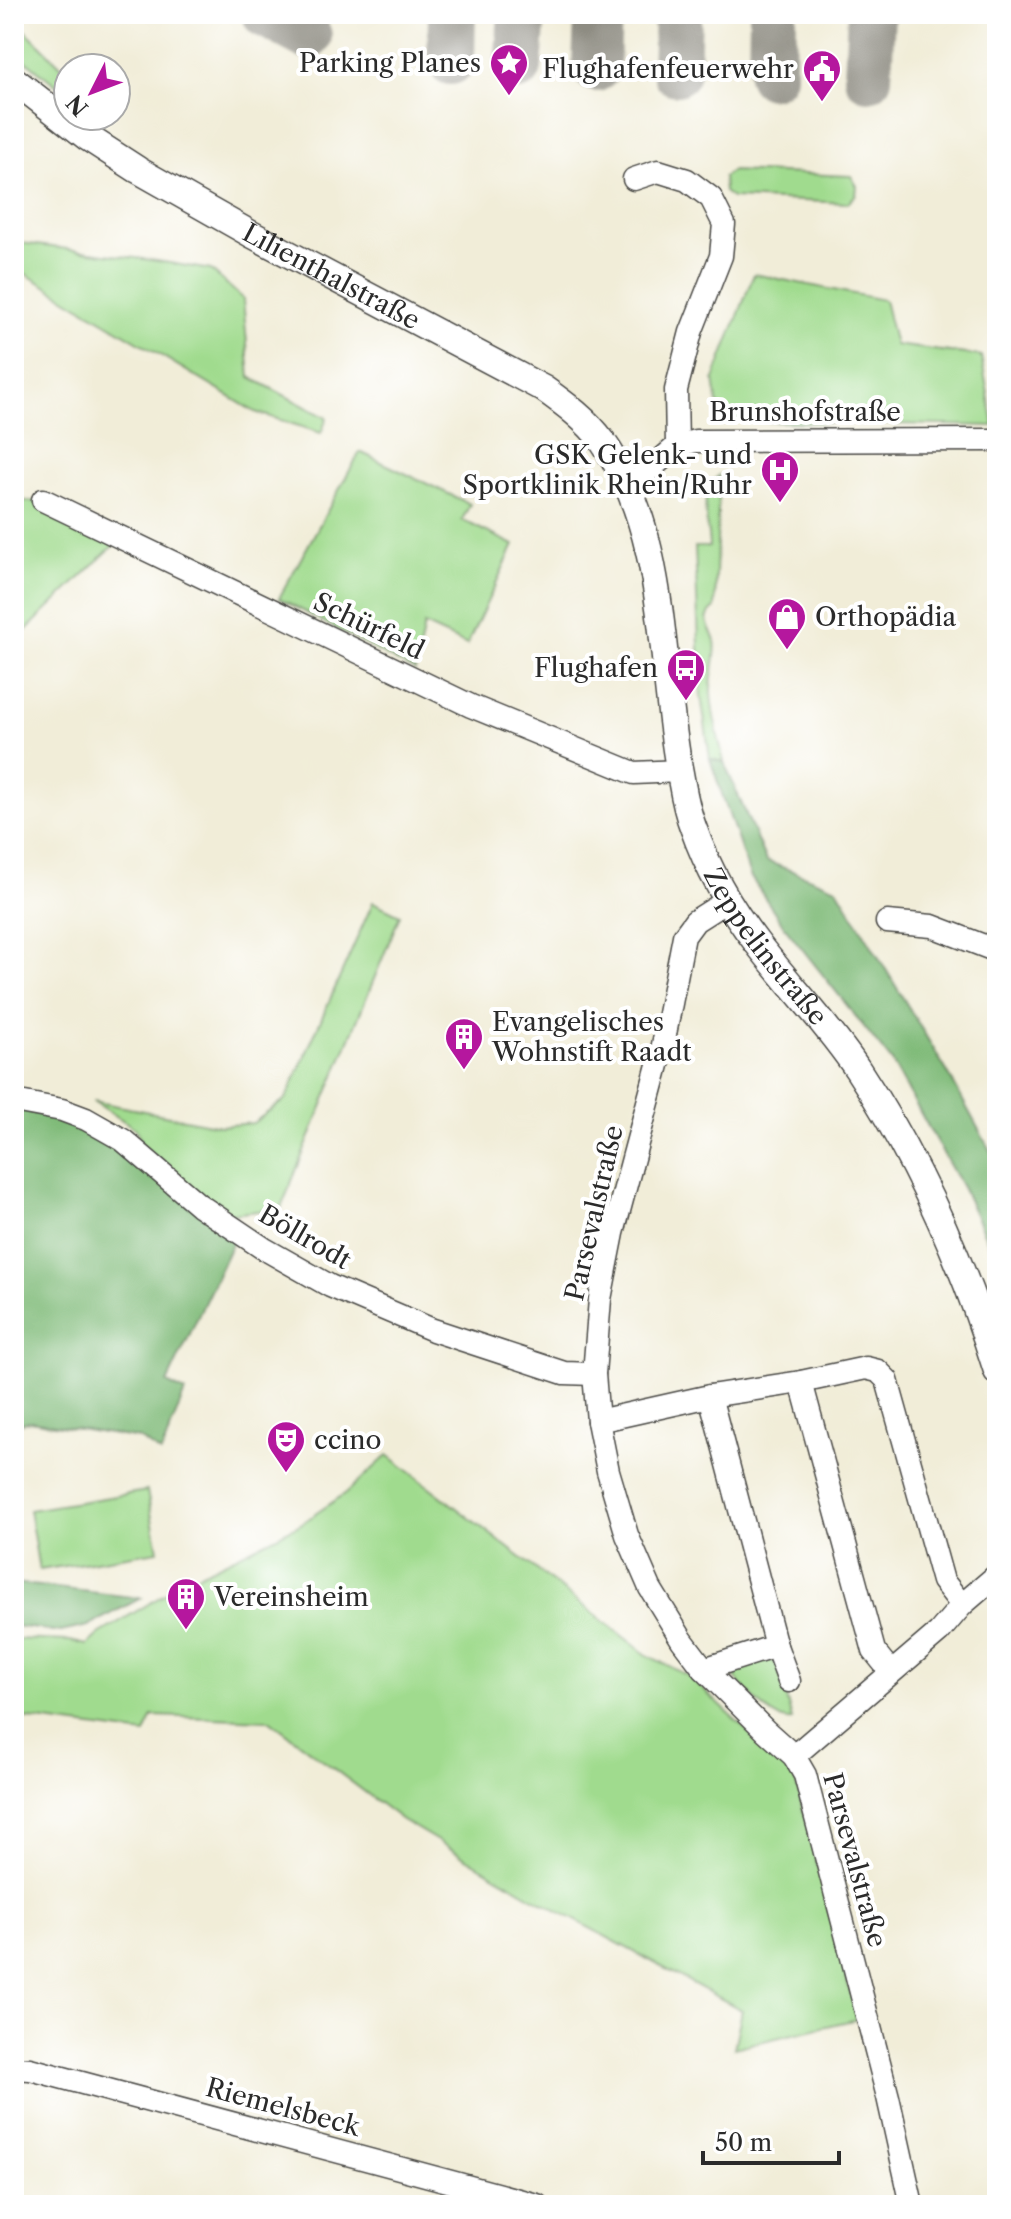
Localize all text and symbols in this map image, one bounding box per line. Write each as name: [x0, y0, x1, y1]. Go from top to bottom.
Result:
place icon: Parking Planes: [488, 42, 530, 97]
place label: Parking Planes: [299, 47, 481, 79]
public building icon: Flughafenfeuerwehr: [801, 48, 843, 103]
north arrow: [52, 52, 132, 132]
place label: Flughafenfeuerwehr: [542, 53, 794, 85]
text: N: [61, 89, 94, 121]
street label: Lilienthalstraße: [237, 216, 425, 336]
street label: Brunshofstraße: [709, 396, 901, 428]
place label: GSK Gelenk- und Sportklinik Rhein/Ruhr: [462, 439, 752, 501]
hospital icon: GSK Gelenk- und Sportklinik Rhein/Ruhr: [759, 449, 801, 504]
street label: Schürfeld: [308, 586, 430, 667]
shop icon: Orthopädia: [766, 596, 808, 651]
place label: Orthopädia: [815, 601, 956, 633]
bus stop icon: Flughafen: [665, 647, 707, 702]
place label: Flughafen: [534, 652, 658, 684]
street label: Zeppelinstraße: [697, 862, 834, 1032]
place label: Evangelisches Wohnstift Raadt: [491, 1006, 692, 1068]
building icon: Evangelisches Wohnstift Raadt: [443, 1016, 485, 1071]
street label: Parsevalstraße: [558, 1122, 630, 1304]
street label: Böllrodt: [253, 1198, 357, 1277]
theatre icon: ccino: [265, 1419, 307, 1474]
place label: ccino: [314, 1424, 381, 1456]
building icon: Vereinsheim: [165, 1576, 207, 1631]
place label: Vereinsheim: [213, 1581, 369, 1613]
street label: Parsevalstraße: [816, 1769, 894, 1951]
street label: Riemelsbeck: [202, 2071, 364, 2143]
scale bar: [703, 2115, 839, 2165]
text: 50 m: [715, 2128, 772, 2157]

